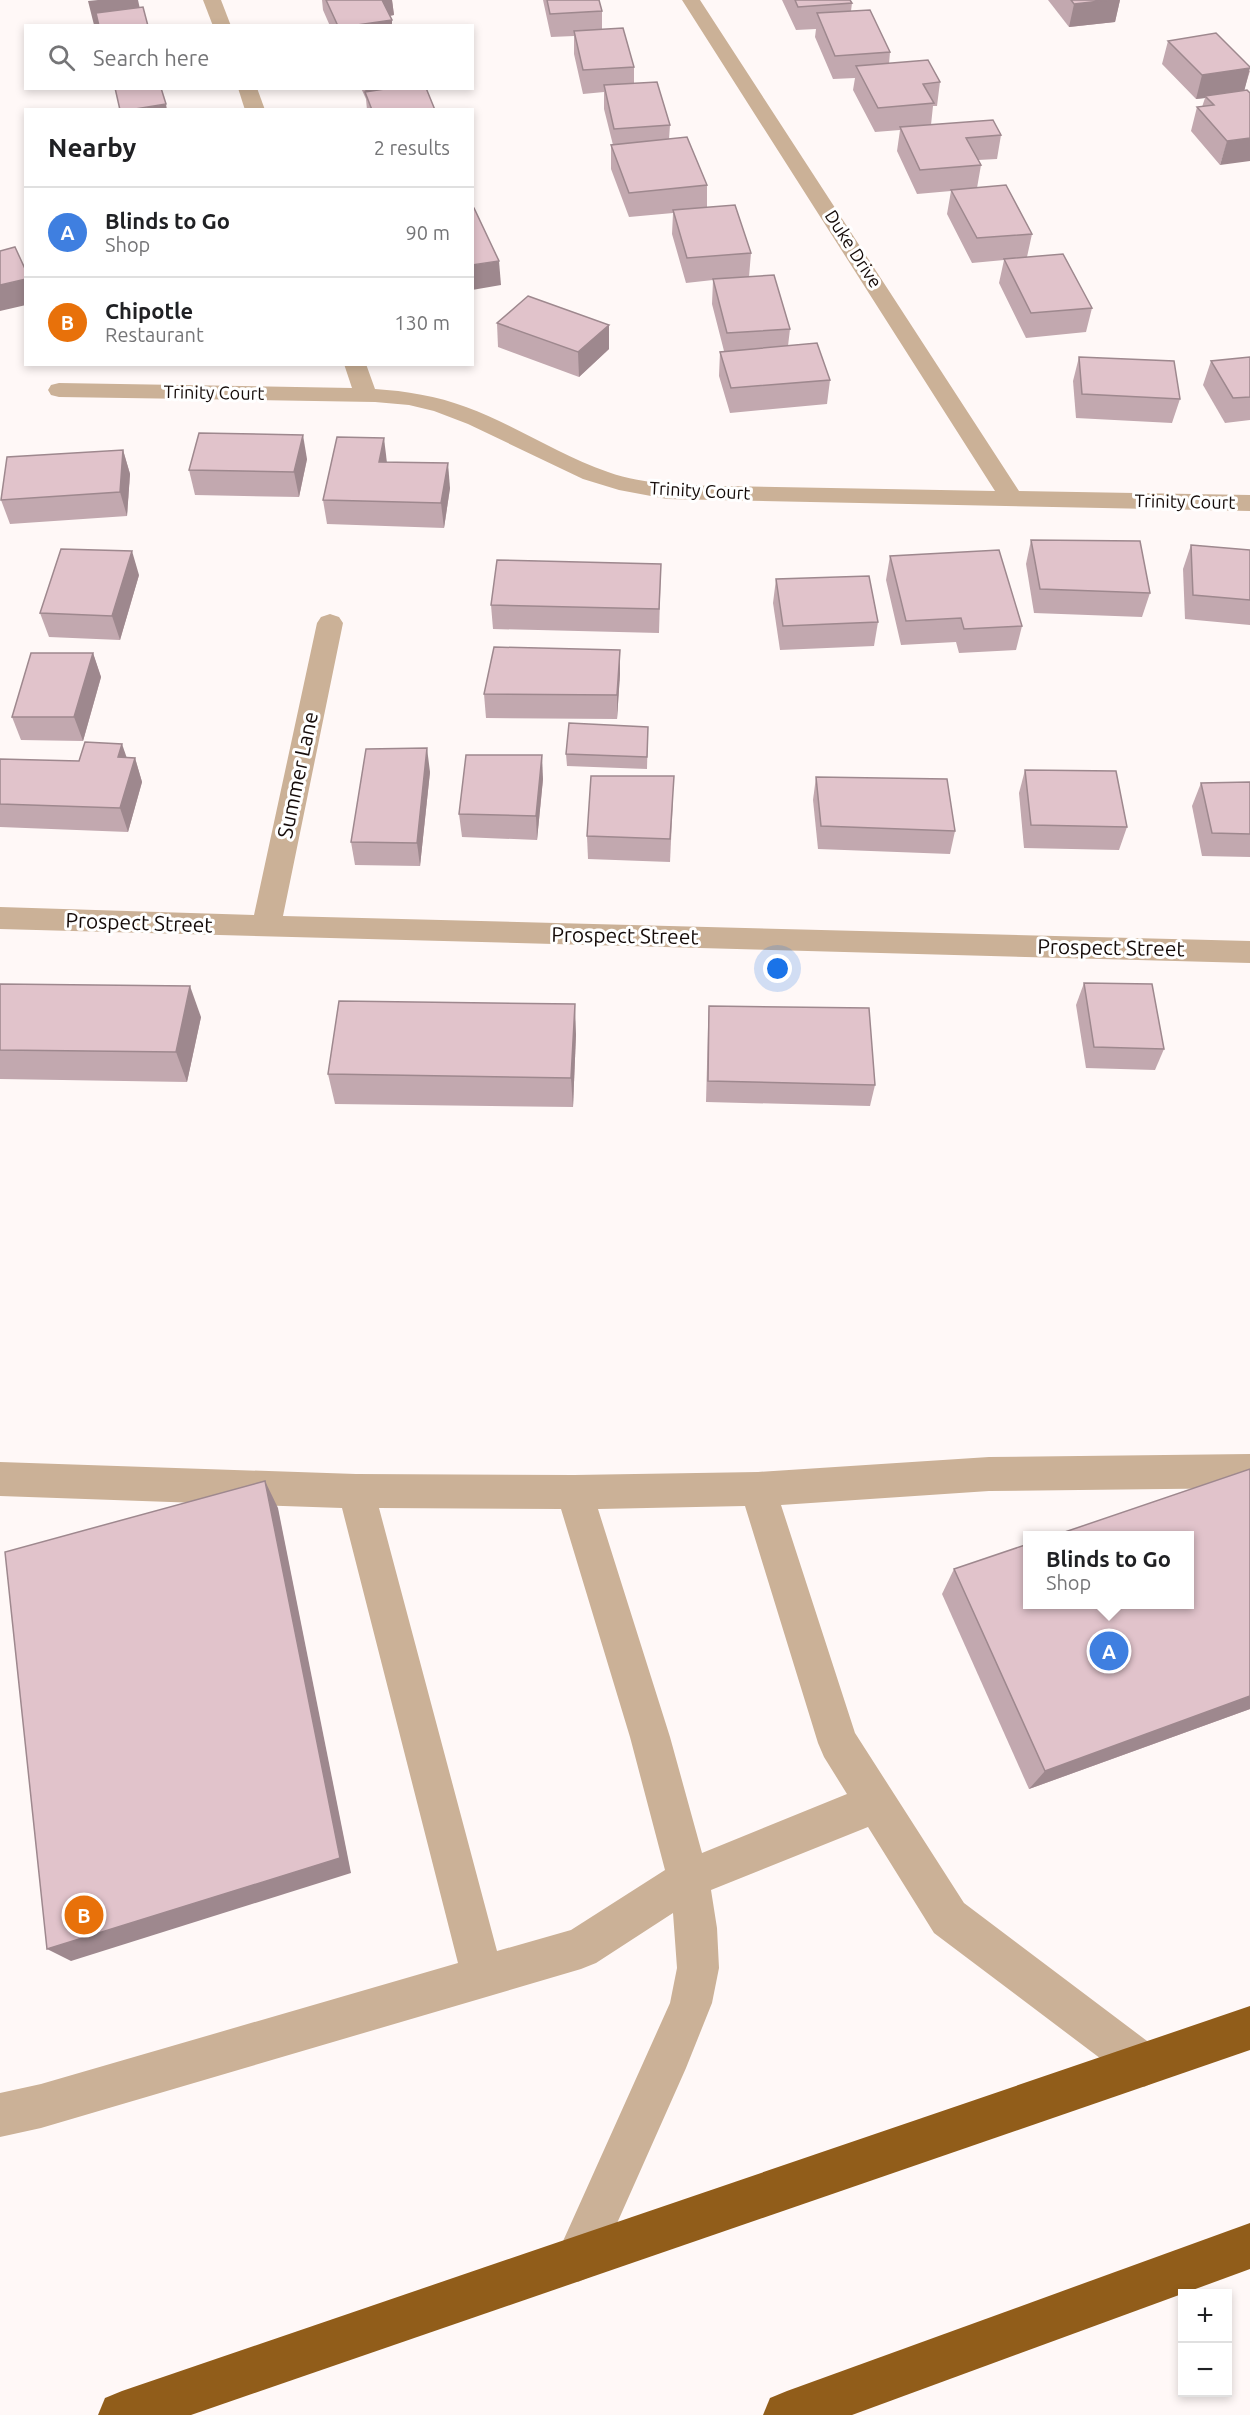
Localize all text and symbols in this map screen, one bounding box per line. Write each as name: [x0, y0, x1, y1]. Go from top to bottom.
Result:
search box: [24, 24, 474, 90]
icon: search: [45, 41, 78, 74]
text: Search here: [93, 45, 209, 70]
text: Nearby: [48, 133, 136, 162]
text: 2 results: [374, 136, 450, 159]
street label: Duke Drive: [821, 206, 886, 291]
text: Blinds to Go: [105, 208, 230, 233]
text: A: [60, 221, 75, 244]
text: 90 m: [406, 221, 450, 244]
text: Shop: [105, 233, 150, 256]
text: Chipotle: [105, 298, 193, 323]
text: B: [61, 311, 74, 334]
text: 130 m: [394, 311, 450, 334]
text: Restaurant: [105, 323, 204, 346]
street label: Trinity Court: [163, 381, 265, 403]
street label: Trinity Court: [649, 477, 751, 503]
street label: Trinity Court: [1134, 490, 1236, 512]
street label: Summer Lane: [272, 709, 322, 840]
street label: Prospect Street: [65, 907, 213, 937]
street label: Prospect Street: [551, 922, 699, 948]
street label: Prospect Street: [1037, 934, 1185, 960]
your location: [763, 954, 792, 983]
popup: [1023, 1531, 1194, 1609]
text: Blinds to Go: [1046, 1546, 1171, 1571]
text: Shop: [1046, 1571, 1091, 1594]
pin: A: [1090, 1628, 1128, 1674]
pin: B: [64, 1892, 104, 1938]
map controls: [1178, 2289, 1232, 2397]
button: +: [1178, 2289, 1232, 2343]
button: −: [1178, 2343, 1232, 2397]

